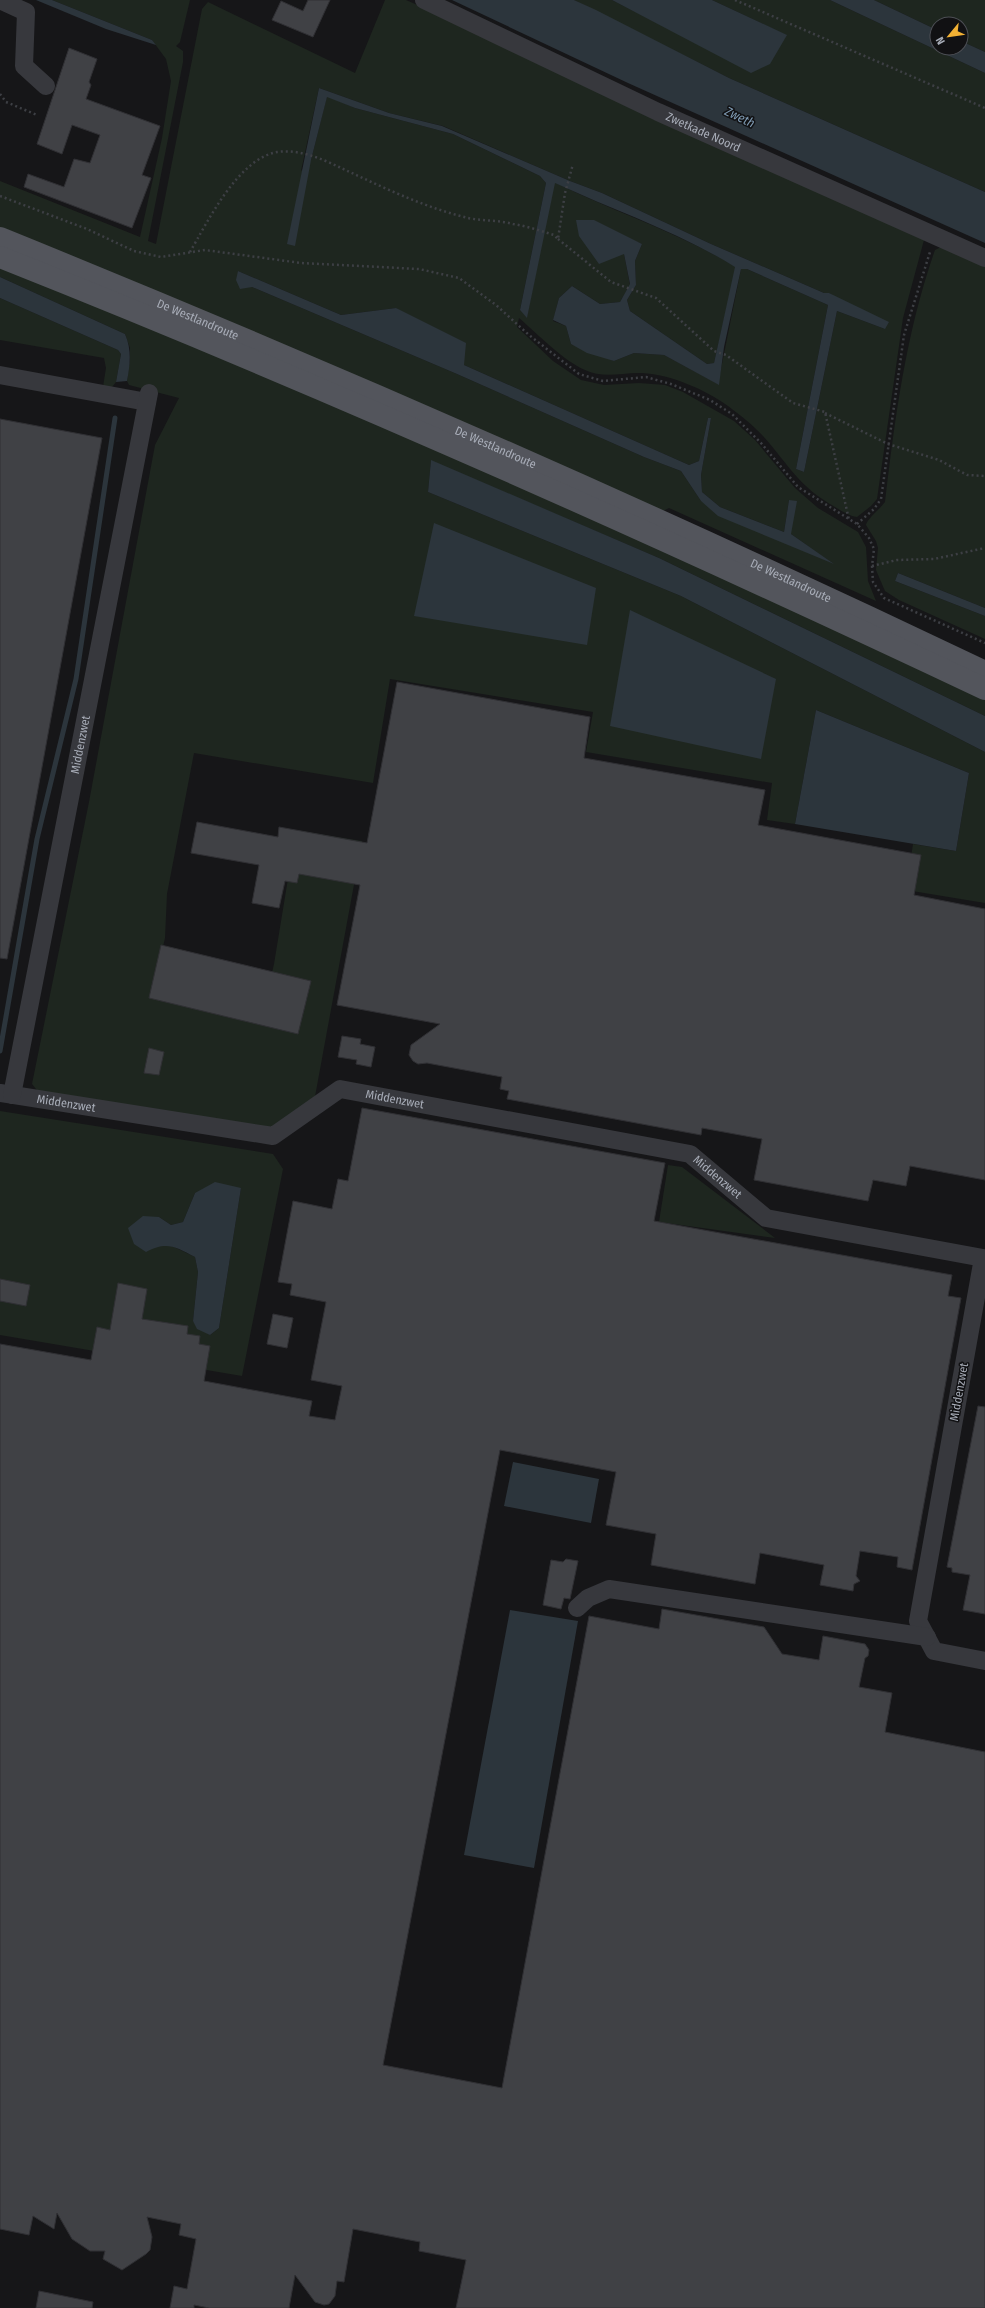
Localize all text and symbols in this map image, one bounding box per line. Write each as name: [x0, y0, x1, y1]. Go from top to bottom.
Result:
north arrow: [929, 16, 969, 56]
text: N: [933, 35, 948, 47]
water label: Zweth: [722, 103, 757, 131]
street label: Zwetkade Noord: [664, 110, 743, 155]
street label: De Westlandroute: [155, 296, 241, 343]
street label: De Westlandroute: [453, 423, 538, 471]
street label: De Westlandroute: [748, 556, 834, 605]
street label: Middenzwet: [68, 714, 93, 775]
street label: Middenzwet: [364, 1087, 425, 1111]
street label: Middenzwet: [36, 1092, 97, 1115]
street label: Middenzwet: [690, 1153, 745, 1202]
street label: Middenzwet: [947, 1362, 971, 1422]

